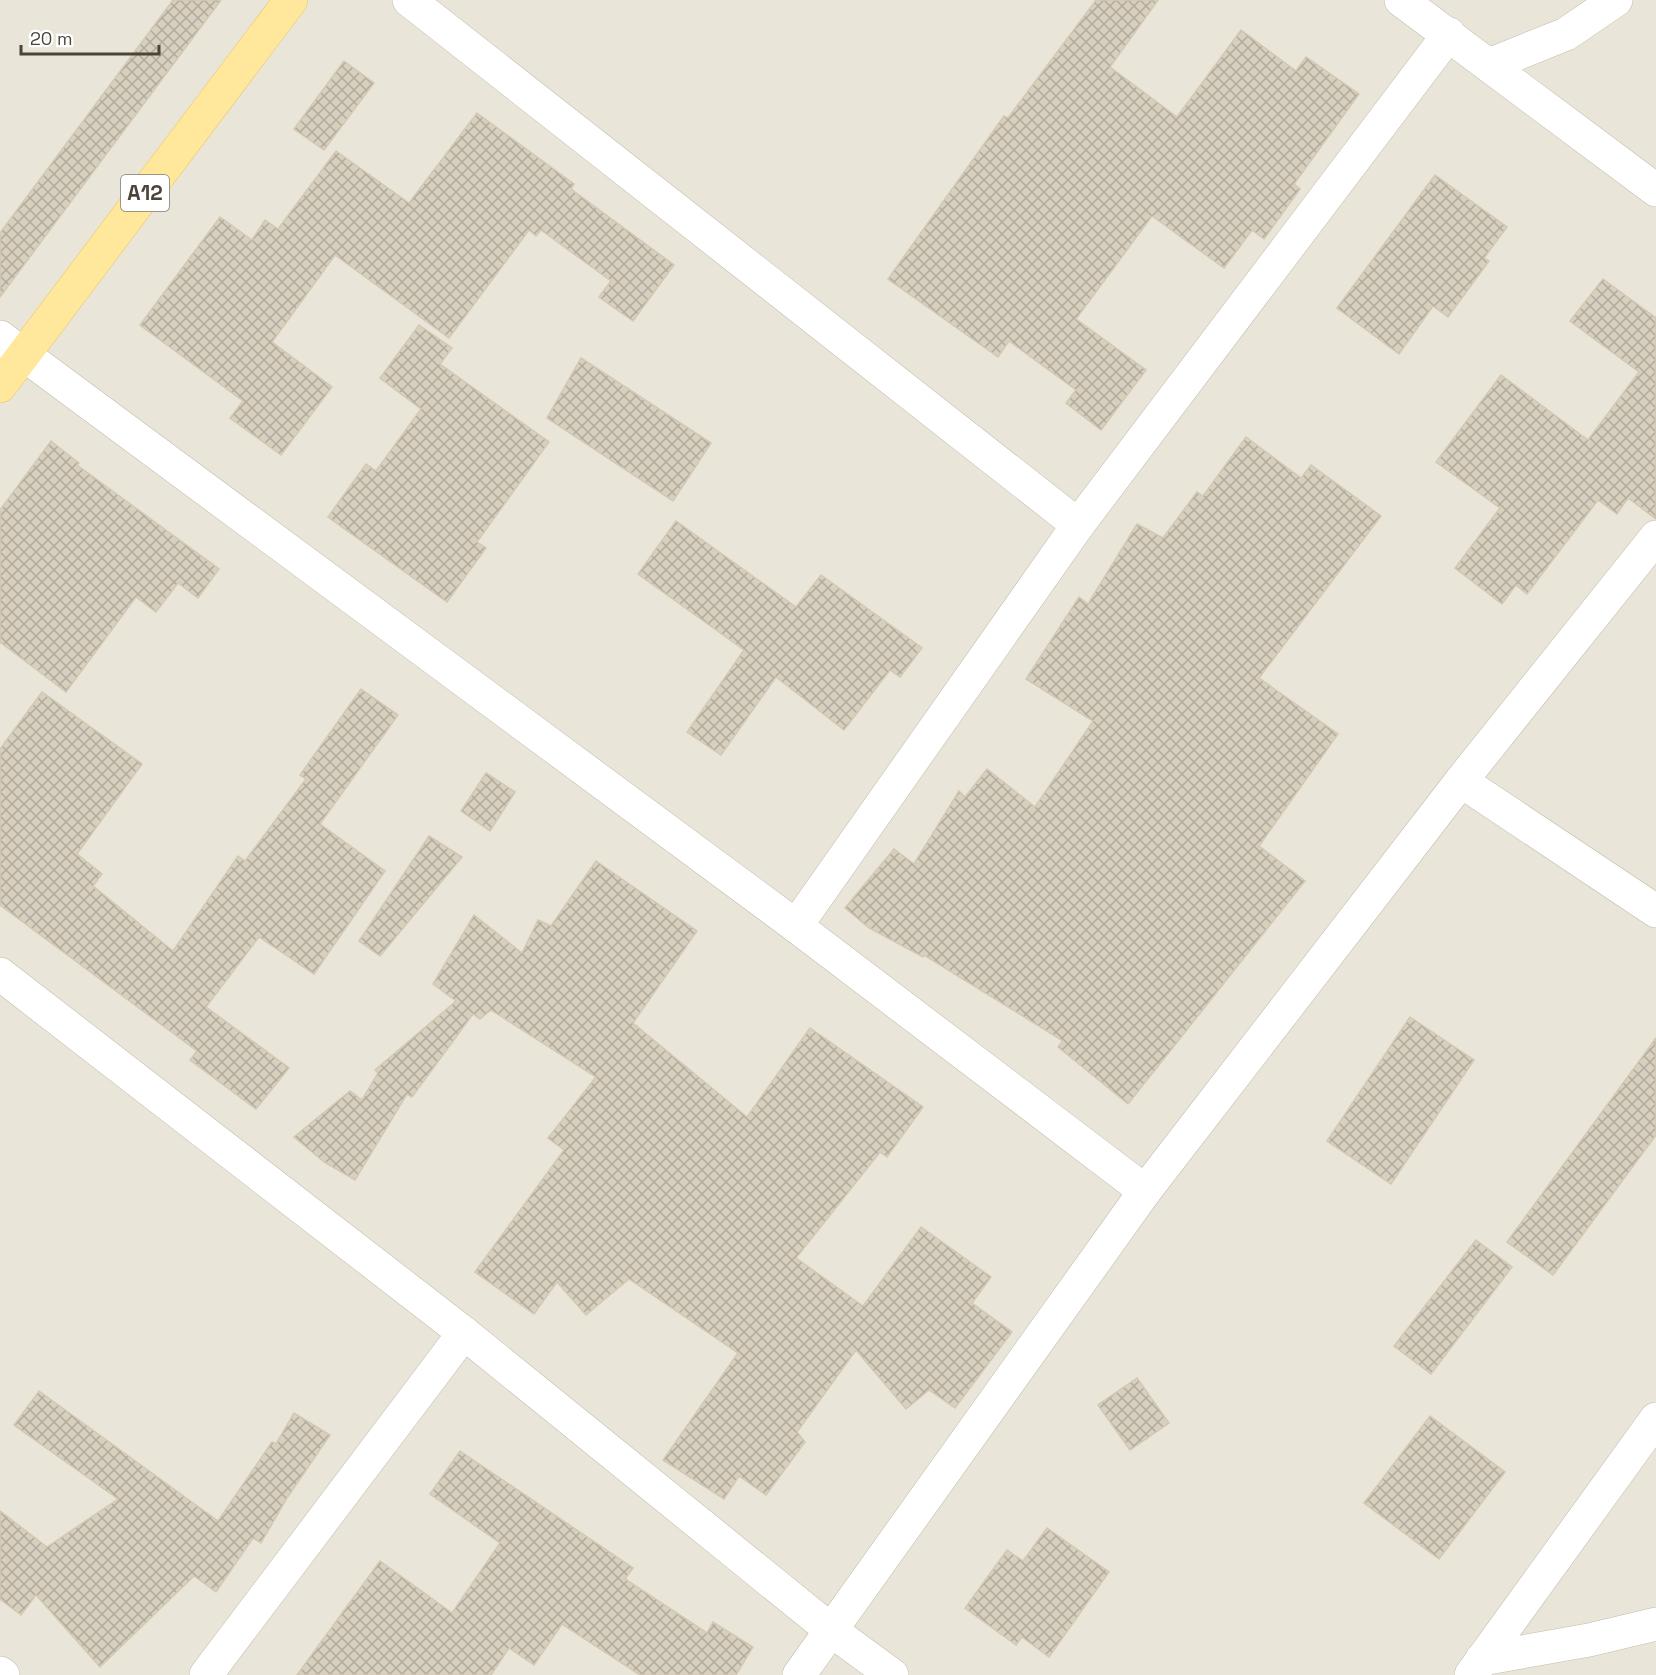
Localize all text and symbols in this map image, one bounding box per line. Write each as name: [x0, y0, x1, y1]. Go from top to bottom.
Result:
scale bar: [21, 18, 159, 56]
text: 20 m: [30, 27, 73, 50]
road number: A12: [121, 175, 169, 211]

